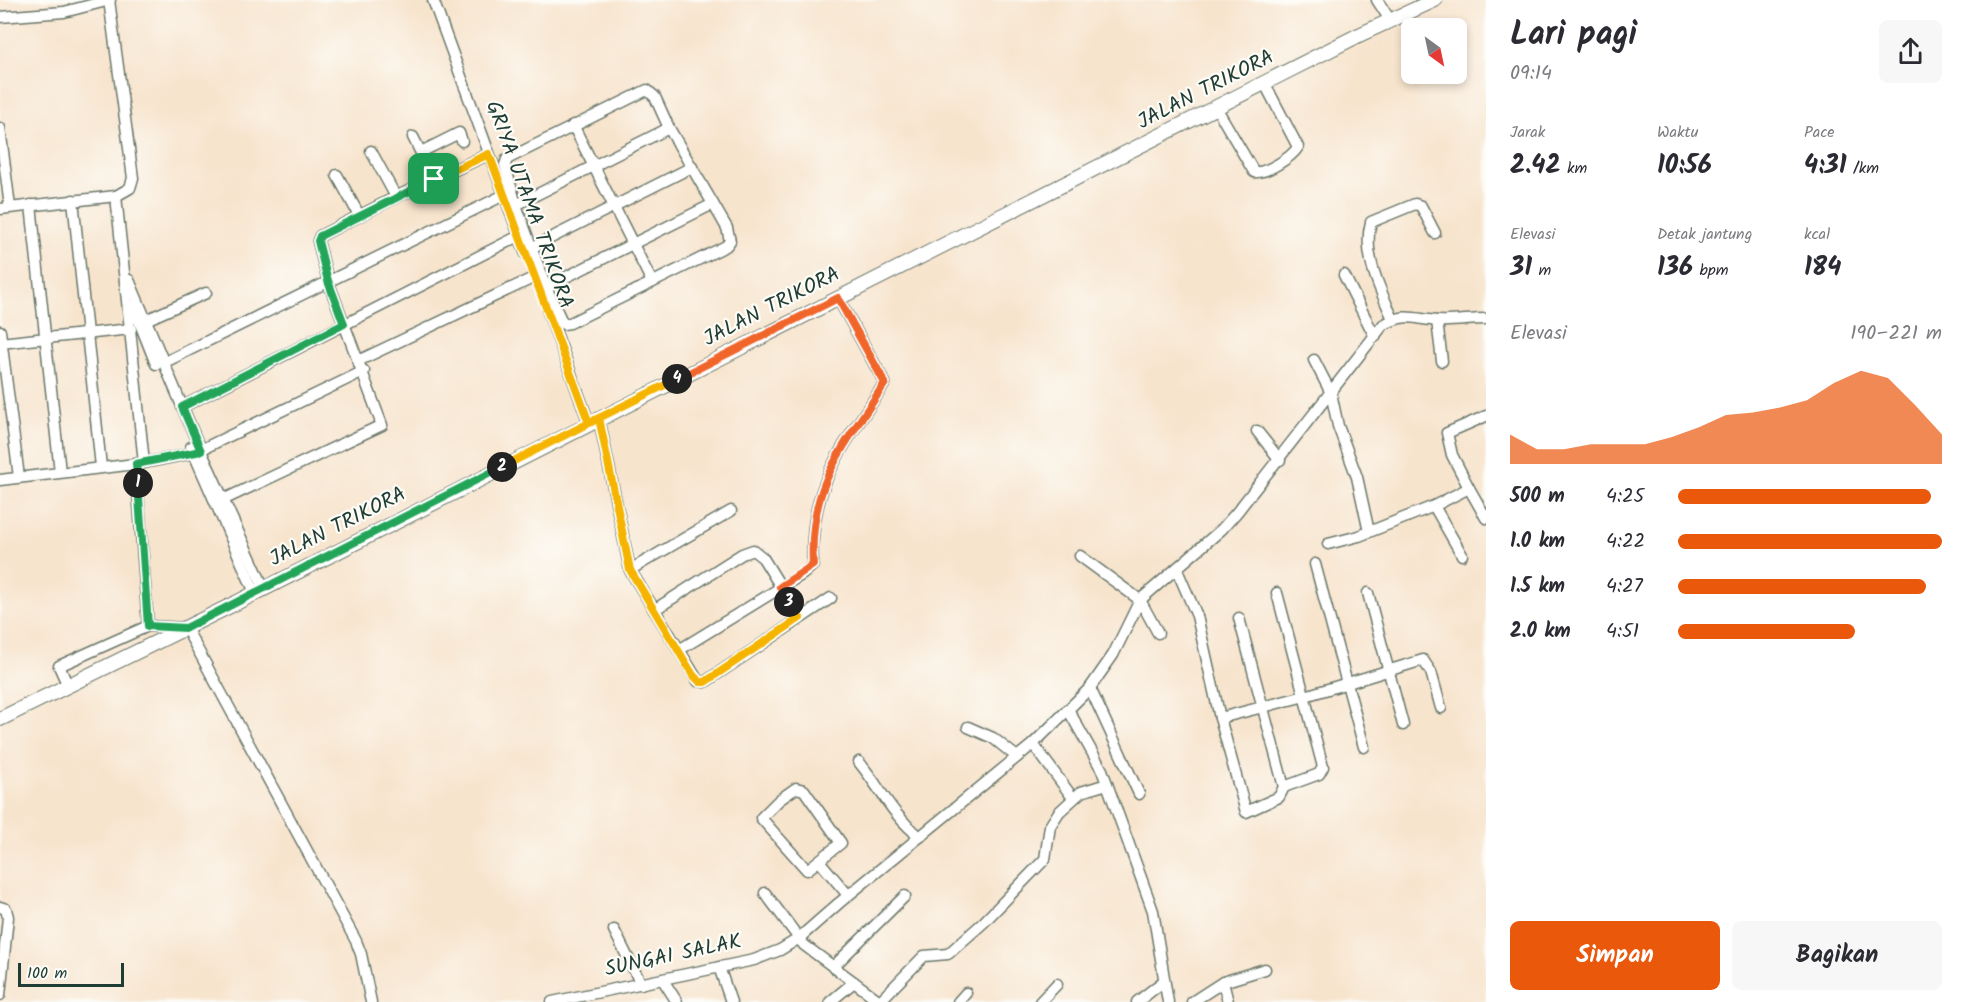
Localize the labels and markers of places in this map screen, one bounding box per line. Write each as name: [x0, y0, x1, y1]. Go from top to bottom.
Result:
pin: [408, 153, 459, 204]
pin: 4: [662, 364, 692, 394]
pin: 2: [487, 452, 517, 482]
pin: 1: [123, 468, 153, 498]
pin: 3: [774, 587, 804, 617]

